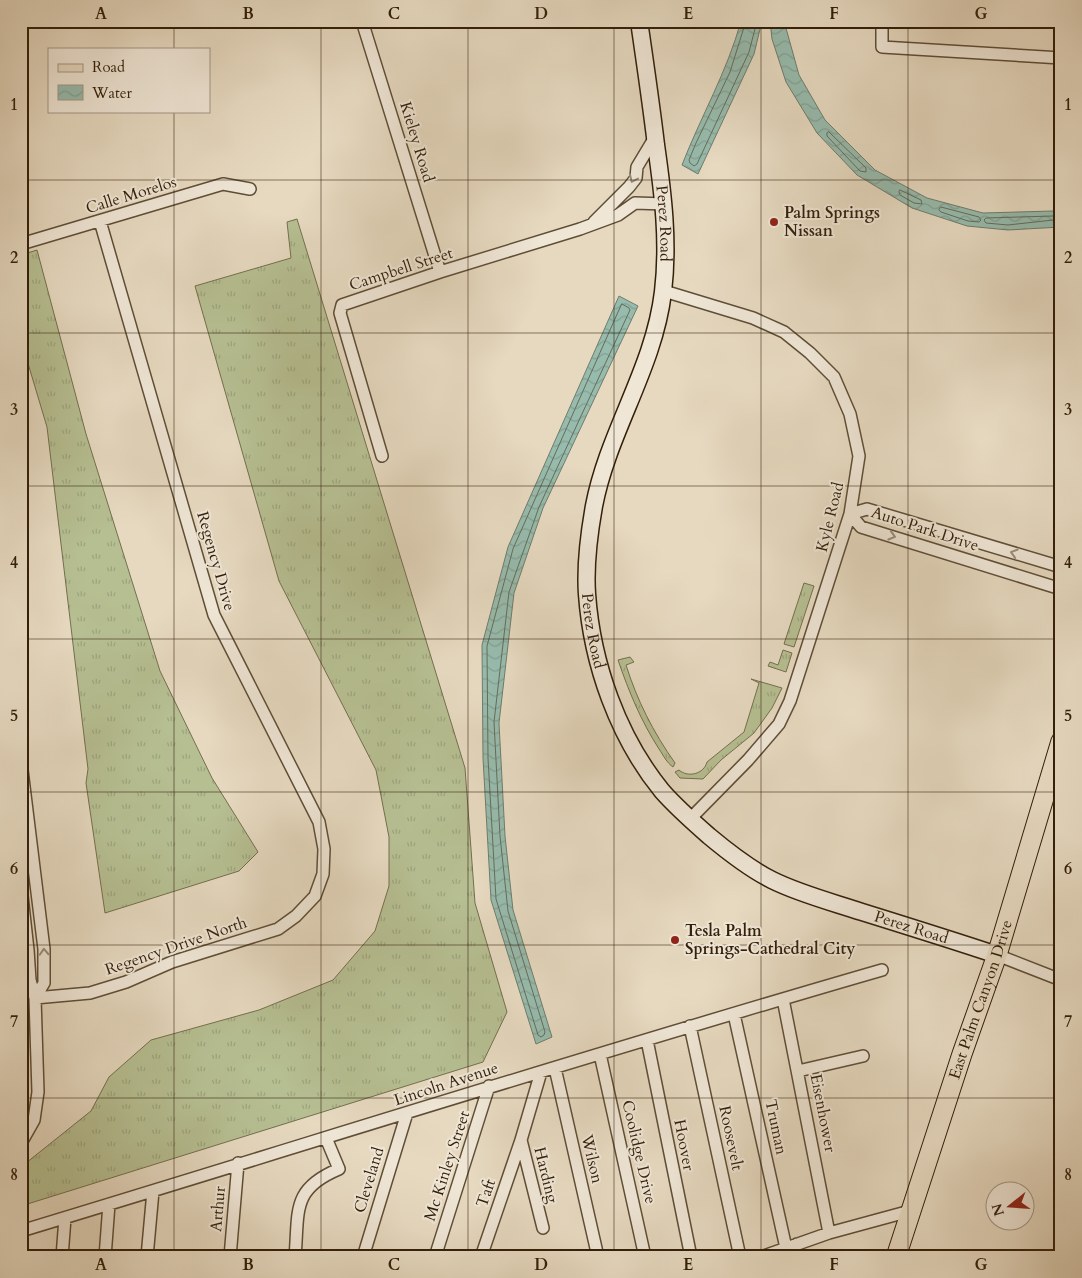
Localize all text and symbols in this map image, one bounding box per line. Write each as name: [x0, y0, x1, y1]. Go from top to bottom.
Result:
text: A: [95, 3, 107, 25]
text: B: [242, 3, 254, 25]
text: C: [388, 3, 400, 25]
text: D: [534, 3, 548, 25]
text: E: [683, 3, 693, 25]
text: F: [829, 3, 839, 25]
text: G: [974, 3, 988, 25]
legend: [48, 48, 210, 112]
text: Road: [92, 57, 125, 77]
text: Water: [91, 83, 133, 103]
text: 1: [10, 94, 18, 116]
text: 1: [1064, 94, 1072, 116]
street label: Kieley Road: [394, 99, 440, 185]
street label: Calle Morelos: [83, 171, 179, 219]
one-way arrow: [629, 174, 639, 183]
street label: Perez Road: [650, 184, 676, 262]
place label: Palm Springs Nissan: [784, 202, 880, 242]
marker: Palm Springs Nissan: [768, 216, 780, 228]
street label: Campbell Street: [346, 242, 456, 296]
text: 2: [10, 247, 18, 269]
text: 2: [1064, 247, 1072, 269]
text: 3: [10, 399, 18, 421]
text: 3: [1064, 399, 1072, 421]
street label: Kyle Road: [811, 479, 849, 554]
street label: Auto Park Drive: [868, 501, 982, 557]
street label: Regency Drive: [191, 509, 241, 613]
one-way arrow: [887, 531, 895, 541]
one-way arrow: [1011, 548, 1019, 558]
text: 4: [10, 552, 18, 574]
text: 4: [1064, 552, 1072, 574]
street label: Perez Road: [576, 592, 611, 672]
text: 5: [10, 705, 18, 727]
text: 5: [1064, 705, 1072, 727]
text: 6: [10, 858, 18, 880]
text: 6: [1064, 858, 1072, 880]
street label: Perez Road: [872, 905, 952, 950]
street label: Regency Drive North: [102, 911, 250, 981]
street label: East Palm Canyon Drive: [943, 917, 1018, 1082]
place label: Tesla Palm Springs-Cathedral City: [685, 920, 855, 960]
marker: Tesla Palm Springs-Cathedral City: [669, 934, 681, 946]
one-way arrow: [38, 947, 49, 955]
text: 7: [10, 1011, 18, 1033]
text: 7: [1064, 1011, 1072, 1033]
street label: Lincoln Avenue: [391, 1057, 501, 1111]
street label: Eisenhower: [805, 1072, 841, 1154]
street label: Truman: [759, 1097, 793, 1157]
street label: Coolidge Drive: [616, 1098, 662, 1206]
street label: Roosevelt: [713, 1104, 749, 1172]
street label: Mc Kinley Street: [419, 1108, 475, 1224]
street label: Hoover: [668, 1117, 700, 1173]
street label: Wilson: [576, 1132, 608, 1186]
street label: Cleveland: [349, 1144, 390, 1216]
street label: Harding: [528, 1145, 564, 1205]
text: 8: [10, 1164, 18, 1186]
text: 8: [1064, 1164, 1072, 1186]
street label: Taft: [471, 1176, 501, 1210]
north arrow: [984, 1180, 1034, 1230]
street label: Arthur: [205, 1185, 231, 1233]
text: N: [987, 1201, 1009, 1218]
text: A: [95, 1254, 107, 1276]
text: B: [242, 1254, 254, 1276]
text: C: [388, 1254, 400, 1276]
text: D: [534, 1254, 548, 1276]
text: E: [683, 1254, 693, 1276]
text: F: [829, 1254, 839, 1276]
text: G: [974, 1254, 988, 1276]

